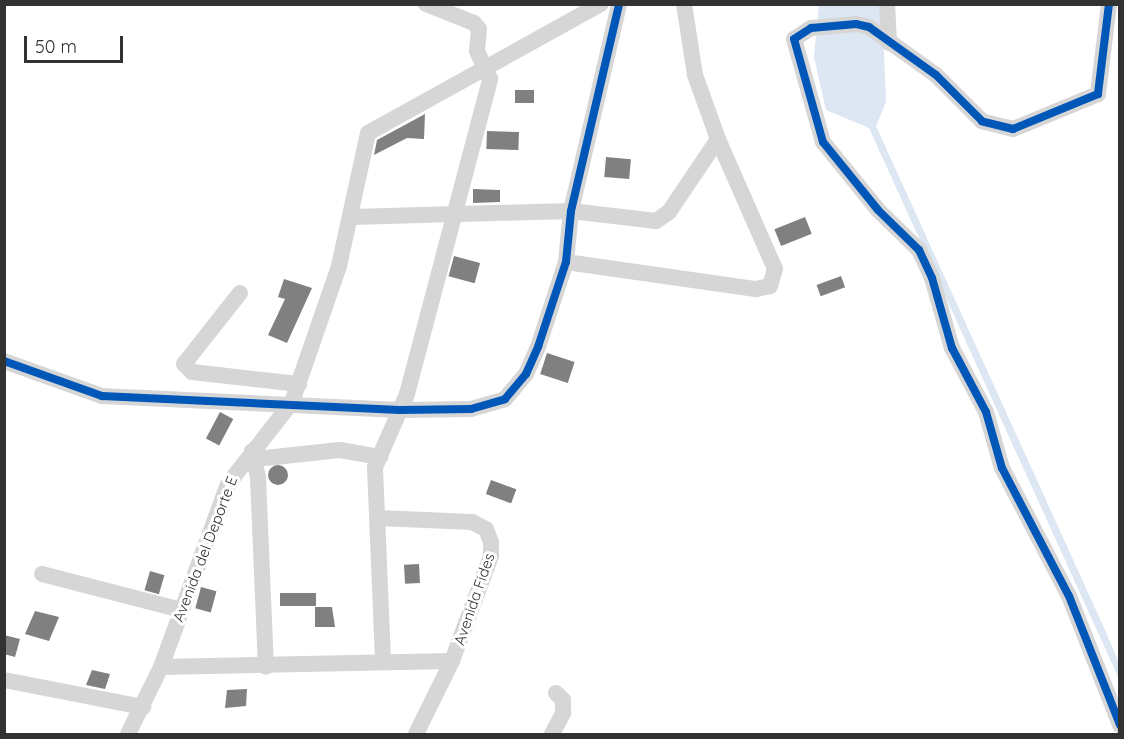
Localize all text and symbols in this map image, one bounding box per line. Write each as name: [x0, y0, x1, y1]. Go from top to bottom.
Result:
scale bar: [27, 24, 126, 62]
text: 50 m: [35, 35, 77, 58]
street label: Avenida del Deporte E: [169, 474, 241, 624]
street label: Avenida Fides: [450, 551, 498, 647]

